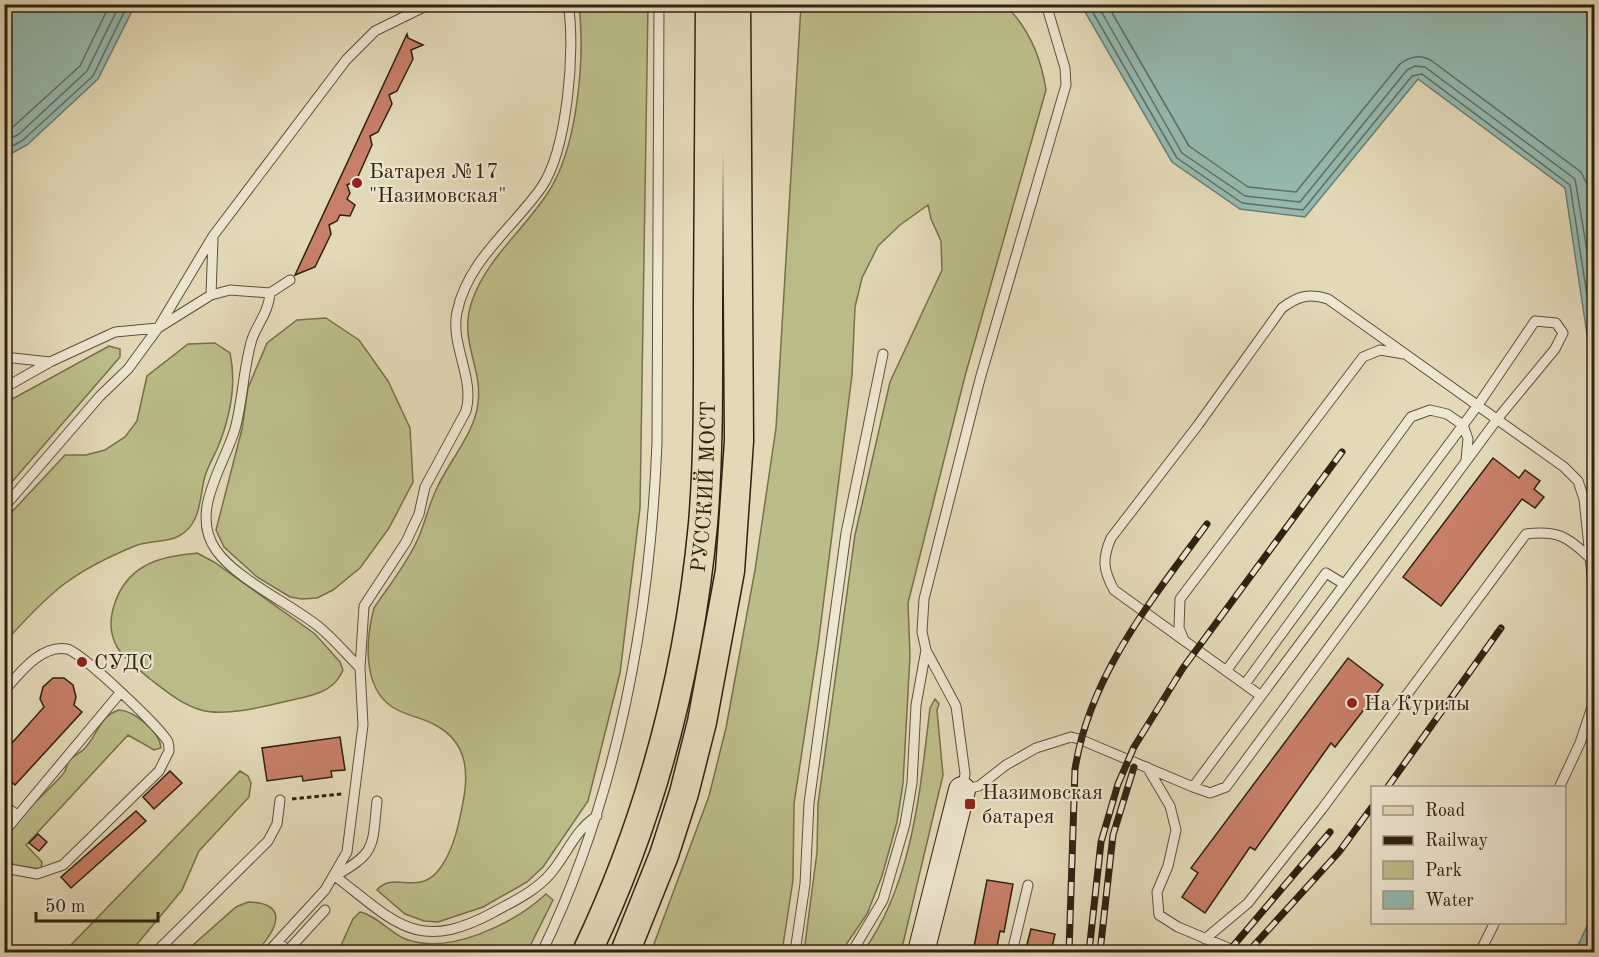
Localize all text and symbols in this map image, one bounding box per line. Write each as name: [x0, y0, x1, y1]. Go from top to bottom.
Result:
place label: Батарея №17 "Назимовская": [369, 162, 506, 207]
marker: Батарея №17 "Назимовская": [350, 176, 364, 190]
street label: РУССКИЙ МОСТ: [689, 401, 720, 574]
place label: СУДС: [94, 653, 153, 674]
marker: СУДС: [75, 655, 89, 669]
place label: На Курилы: [1364, 694, 1470, 715]
marker: На Курилы: [1345, 696, 1359, 710]
place label: Назимовская батарея: [982, 783, 1103, 828]
legend: [1371, 786, 1566, 924]
marker: Назимовская батарея: [963, 797, 977, 811]
text: Road: [1425, 802, 1465, 820]
text: Railway: [1425, 832, 1488, 850]
text: Park: [1425, 862, 1462, 880]
scale bar: [36, 885, 158, 923]
text: Water: [1425, 892, 1474, 910]
text: 50 m: [45, 898, 85, 916]

